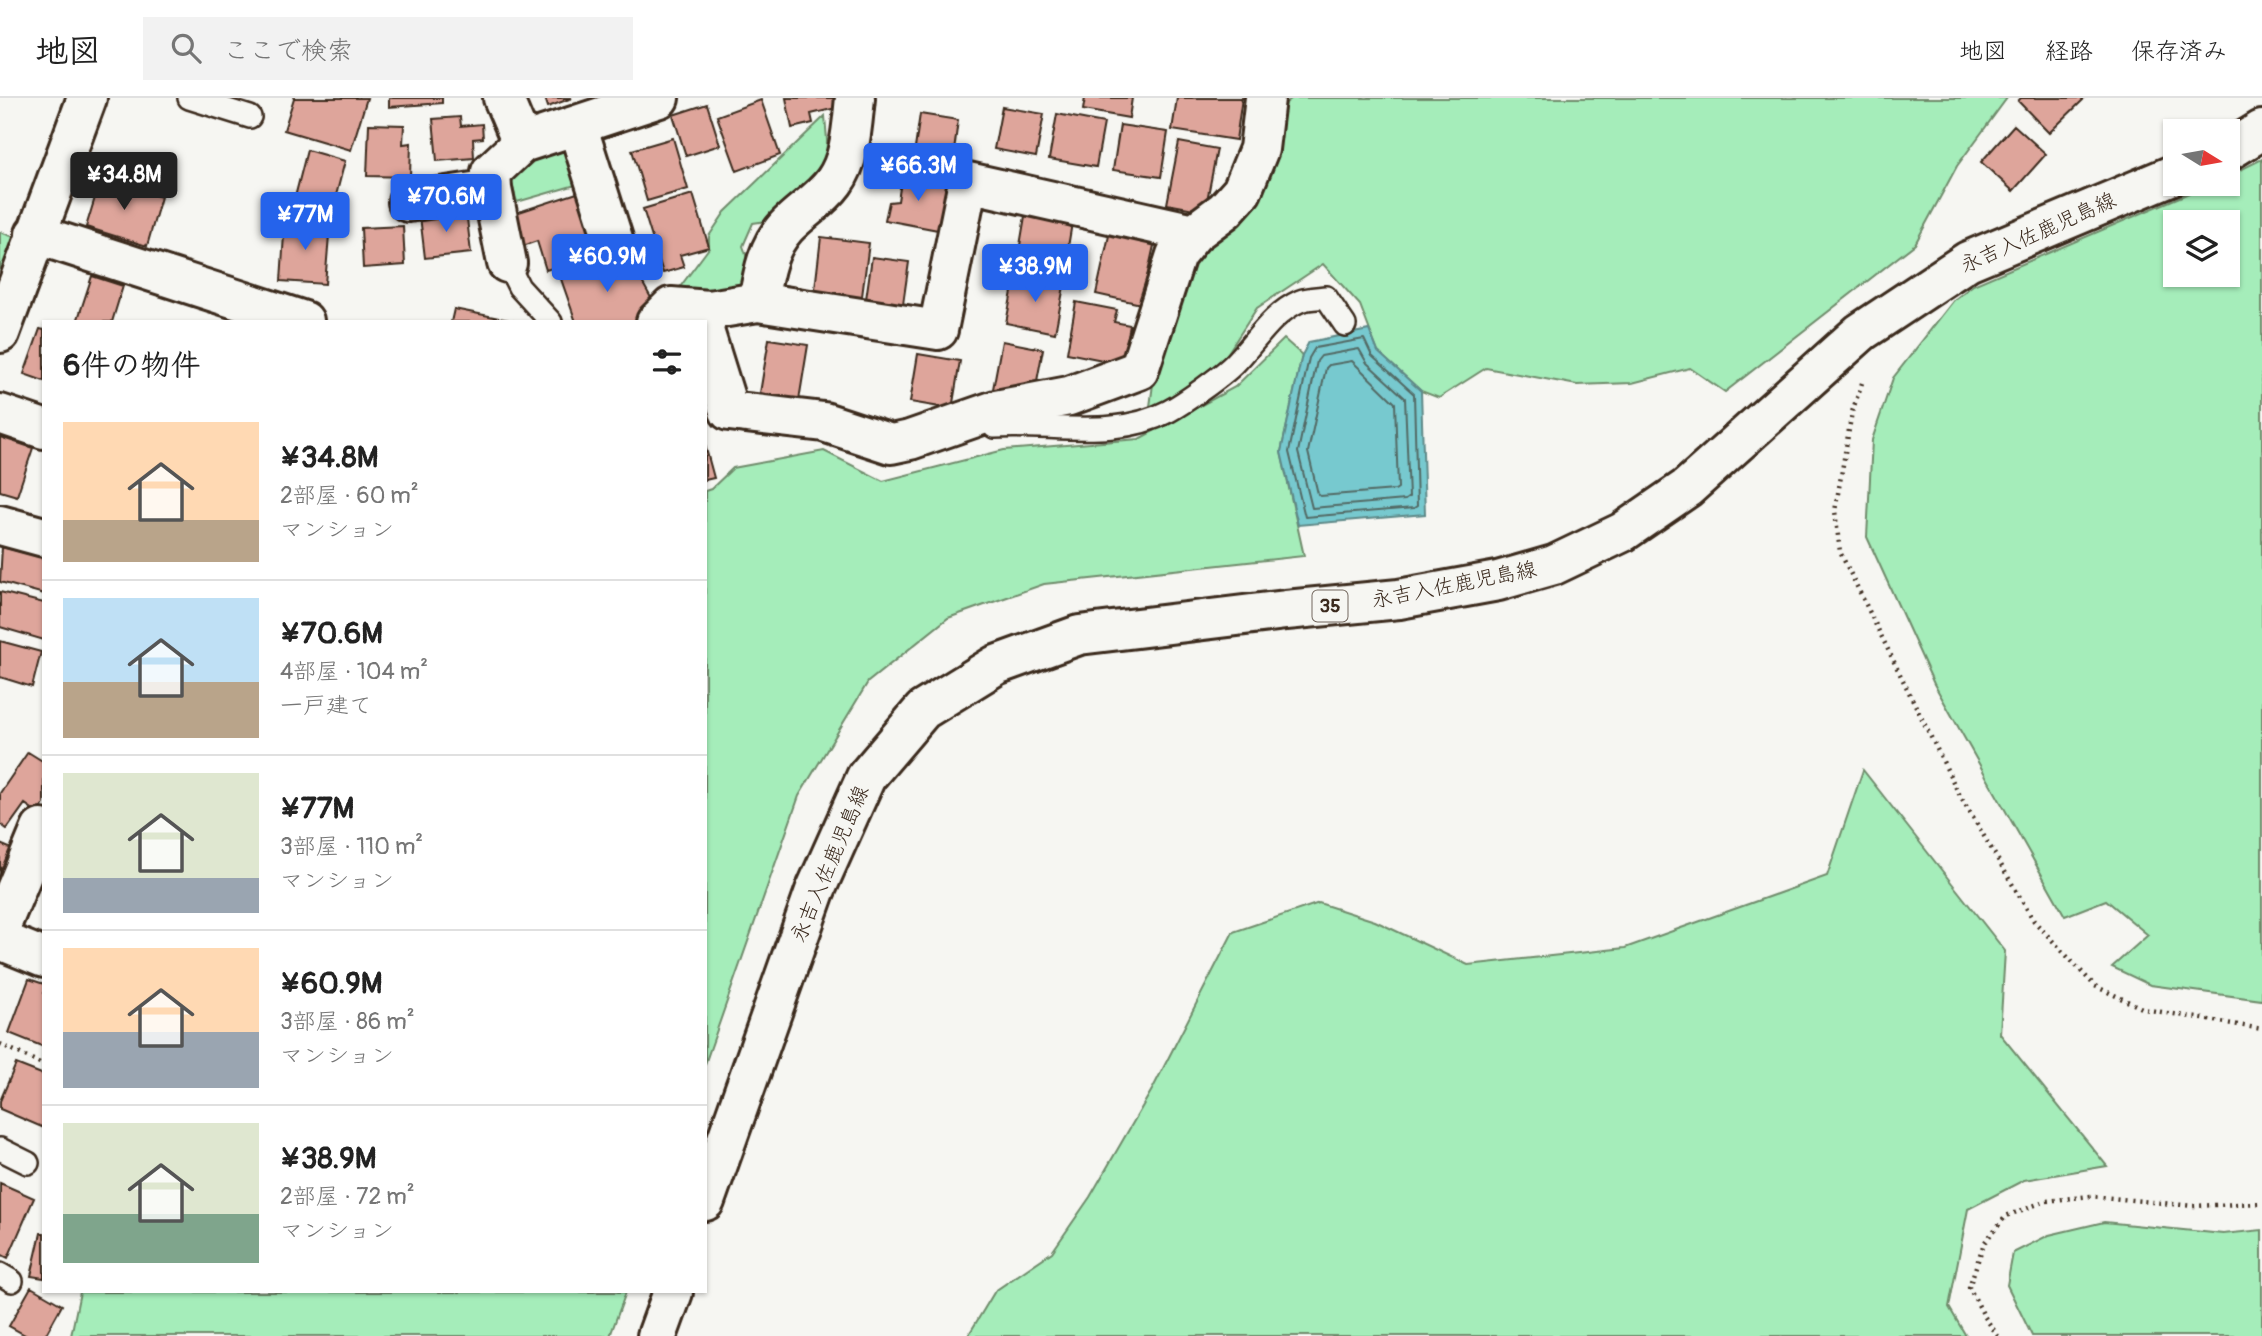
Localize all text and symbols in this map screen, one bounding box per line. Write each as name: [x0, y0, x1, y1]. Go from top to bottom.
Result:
search box: [143, 17, 633, 80]
icon: search: [167, 29, 205, 67]
text: 地図: [35, 31, 101, 72]
text: ここで検索: [223, 35, 353, 67]
text: 地図: [1959, 37, 2007, 66]
text: 経路: [2045, 37, 2093, 66]
text: 保存済み: [2131, 37, 2227, 66]
north arrow: [2163, 119, 2240, 196]
map controls: [2163, 119, 2240, 287]
pin: ¥66.3M: [861, 144, 975, 203]
text: ¥66.3M: [879, 151, 957, 180]
pin: ¥34.8M: [67, 152, 181, 212]
text: ¥34.8M: [86, 160, 162, 189]
pin: ¥70.6M: [389, 174, 503, 234]
text: ¥70.6M: [407, 182, 485, 211]
street label: 永吉入佐鹿児島線: [1956, 187, 2120, 279]
pin: ¥77M: [264, 192, 346, 252]
text: ¥77M: [277, 200, 333, 229]
button: layers: [2163, 210, 2240, 287]
pin: ¥60.9M: [550, 234, 664, 294]
text: ¥60.9M: [568, 242, 646, 271]
pin: ¥38.9M: [978, 244, 1092, 304]
text: ¥38.9M: [998, 252, 1072, 281]
icon: filters: [648, 343, 686, 381]
text: 6件の物件: [63, 347, 200, 384]
text: ¥34.8M: [280, 439, 378, 476]
icon: home: [119, 450, 203, 534]
text: 2部屋 · 60 m²: [280, 481, 419, 510]
text: マンション: [280, 515, 394, 544]
street label: 永吉入佐鹿児島線: [1369, 556, 1539, 614]
road number: 35: [1312, 590, 1348, 622]
text: ¥70.6M: [280, 615, 383, 652]
icon: home: [119, 626, 203, 710]
text: 4部屋 · 104 m²: [280, 657, 428, 686]
text: 一戸建て: [280, 691, 372, 720]
street label: 永吉入佐鹿児島線: [785, 781, 875, 947]
text: ¥77M: [280, 790, 354, 827]
icon: home: [119, 801, 203, 885]
text: 3部屋 · 110 m²: [280, 832, 423, 861]
text: マンション: [280, 866, 394, 895]
text: ¥60.9M: [280, 965, 382, 1002]
icon: home: [119, 976, 203, 1060]
text: 3部屋 · 86 m²: [280, 1007, 415, 1036]
text: マンション: [280, 1041, 394, 1070]
text: ¥38.9M: [280, 1140, 376, 1177]
icon: home: [119, 1151, 203, 1235]
text: 2部屋 · 72 m²: [280, 1182, 415, 1211]
text: マンション: [280, 1216, 394, 1245]

